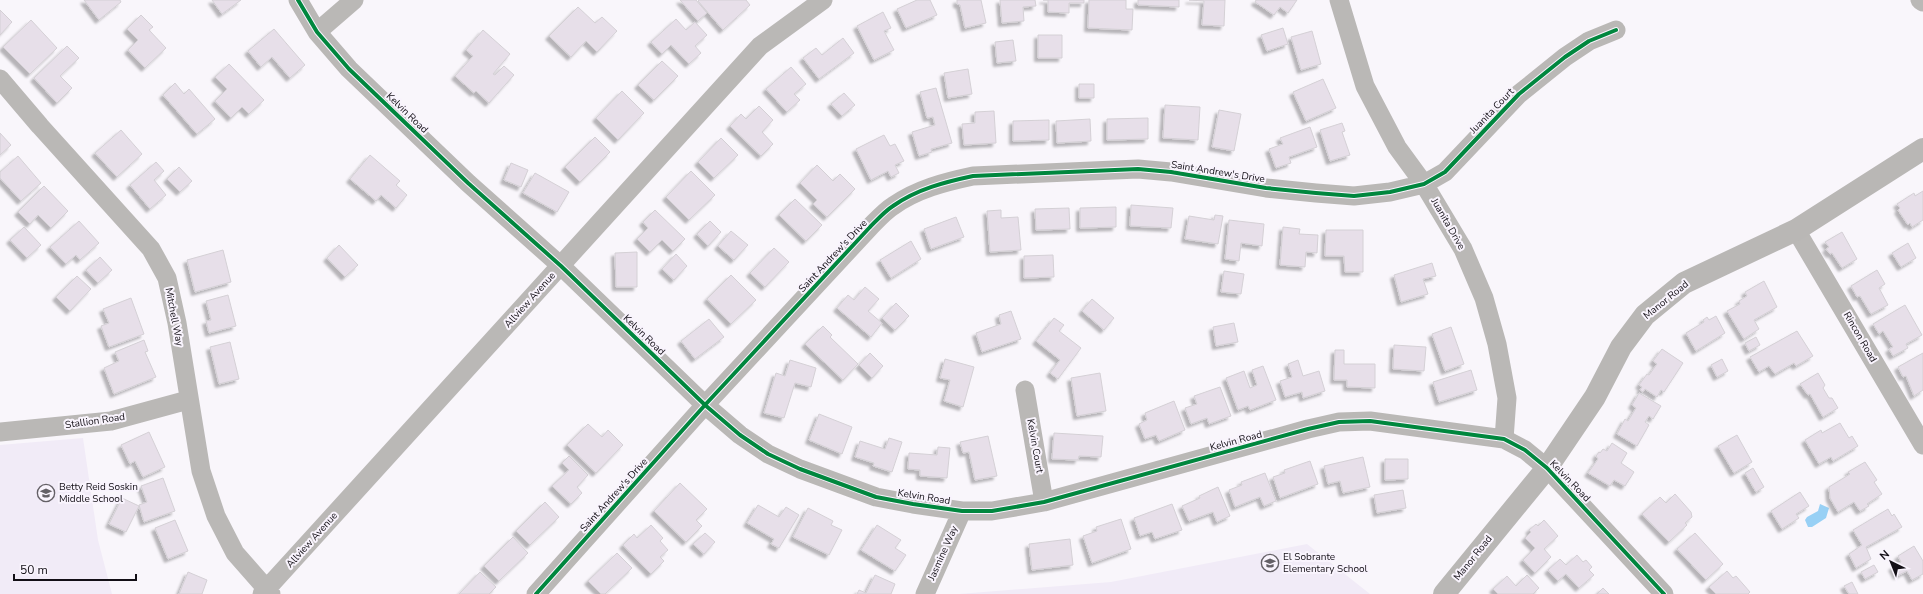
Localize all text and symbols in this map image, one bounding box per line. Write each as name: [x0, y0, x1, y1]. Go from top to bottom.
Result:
street label: Juanita Court: [1466, 85, 1518, 138]
street label: Kelvin Road: [383, 89, 431, 137]
street label: Saint Andrew's Drive: [1170, 158, 1266, 186]
street label: Juanita Drive: [1427, 195, 1468, 252]
street label: Saint Andrew's Drive: [796, 217, 870, 295]
street label: Allview Avenue: [501, 269, 559, 331]
street label: Manor Road: [1640, 277, 1692, 323]
street label: Mitchell Way: [161, 287, 187, 348]
street label: Rincon Road: [1840, 309, 1880, 365]
street label: Kelvin Road: [620, 311, 668, 359]
street label: Stallion Road: [64, 410, 126, 432]
street label: Kelvin Court: [1023, 418, 1047, 475]
street label: Kelvin Road: [1208, 427, 1264, 455]
street label: Saint Andrew's Drive: [577, 455, 651, 535]
street label: Kelvin Road: [1546, 457, 1594, 505]
place label: Betty Reid Soskin Middle School: [59, 480, 138, 506]
school or university icon: Betty Reid Soskin Middle School: [36, 483, 56, 503]
street label: Kelvin Road: [897, 486, 952, 508]
street label: Allview Avenue: [283, 509, 341, 571]
street label: Jasmine Way: [924, 523, 962, 584]
street label: Manor Road: [1450, 532, 1496, 584]
north arrow: [1871, 542, 1911, 582]
text: N: [1876, 547, 1893, 563]
place label: El Sobrante Elementary School: [1283, 550, 1368, 576]
school or university icon: El Sobrante Elementary School: [1260, 553, 1280, 573]
scale bar: [14, 556, 136, 582]
text: 50 m: [20, 562, 48, 578]

